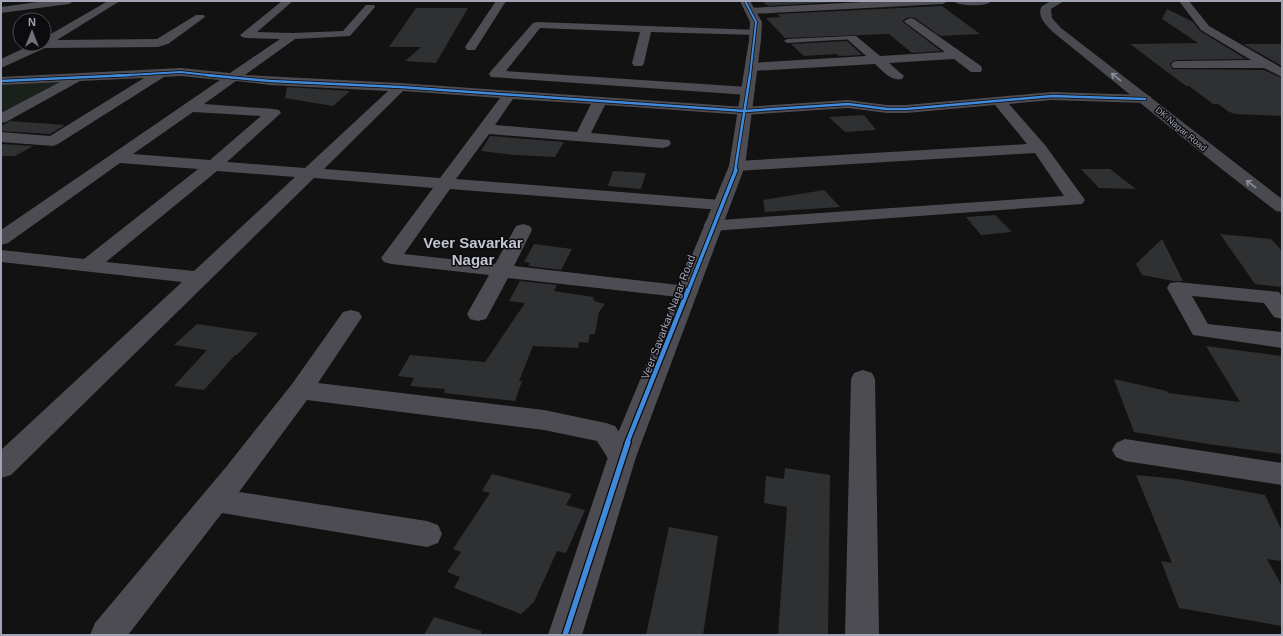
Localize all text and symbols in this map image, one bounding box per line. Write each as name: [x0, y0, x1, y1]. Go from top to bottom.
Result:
north arrow: [12, 12, 52, 52]
text: N: [28, 16, 36, 28]
one-way arrow: [1111, 72, 1122, 81]
street label: DK Nagar Road: [1153, 105, 1209, 153]
one-way arrow: [1245, 180, 1256, 188]
district label: Veer Savarkar Nagar: [423, 234, 523, 268]
street label: Veer Savarkar Nagar Road: [639, 253, 697, 381]

